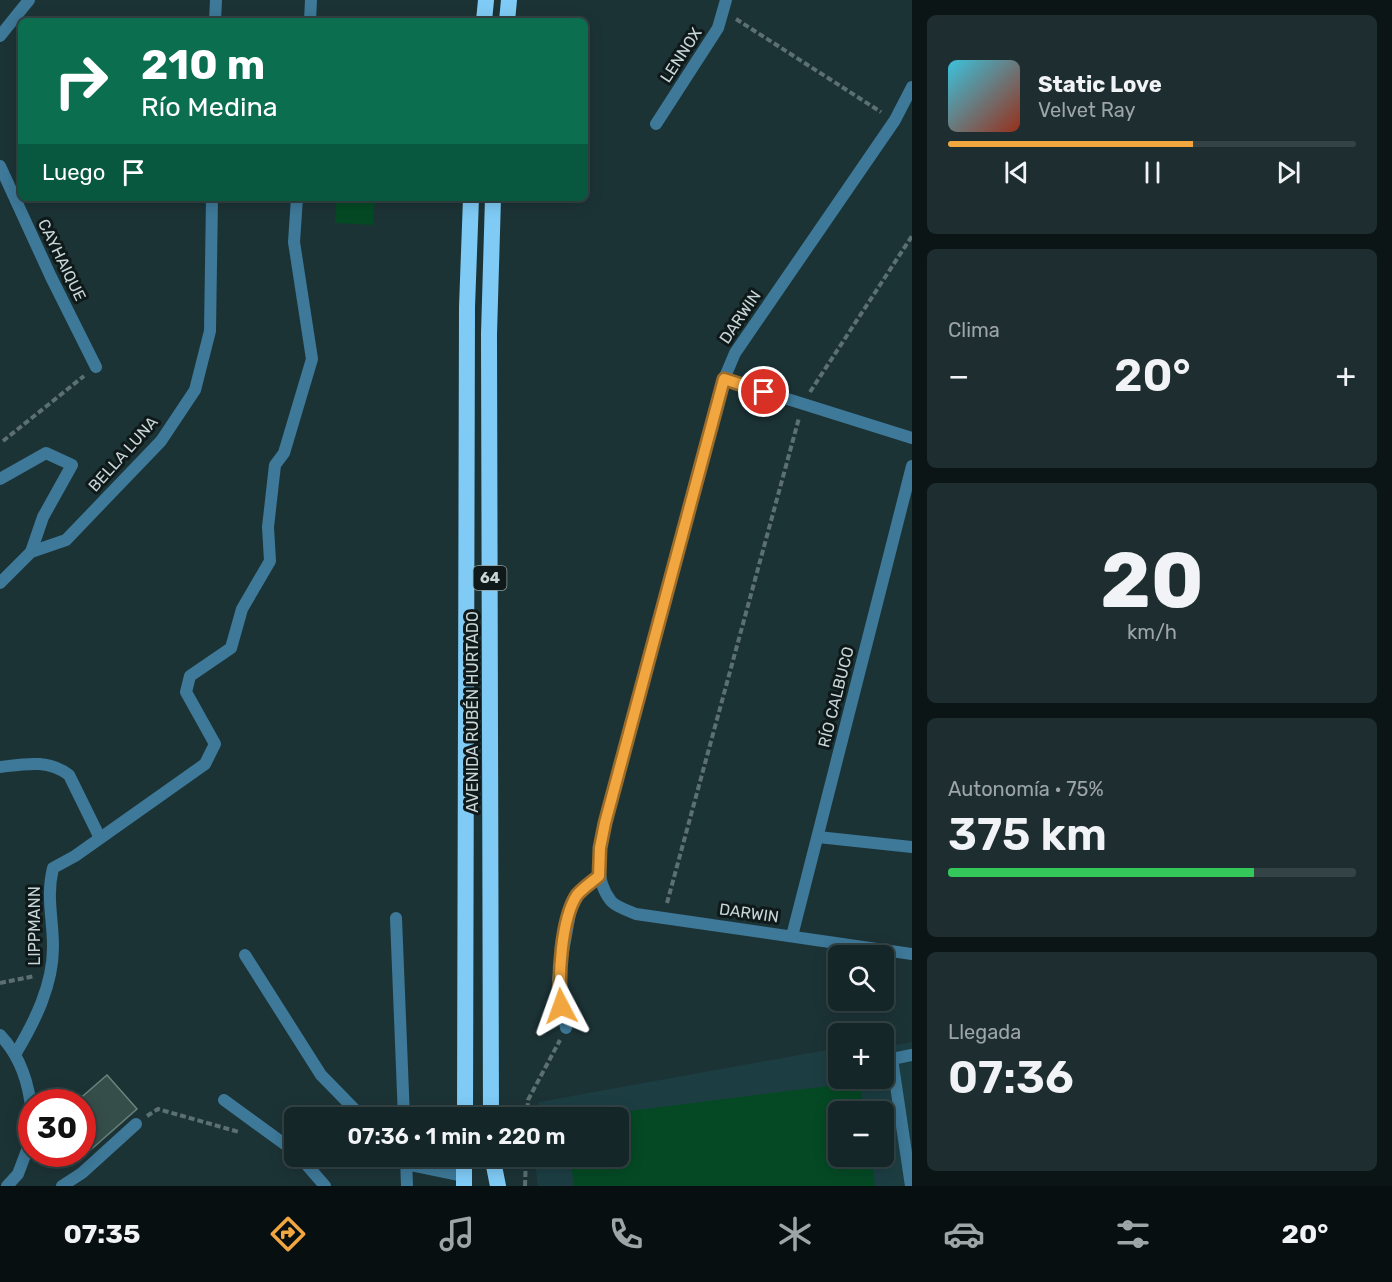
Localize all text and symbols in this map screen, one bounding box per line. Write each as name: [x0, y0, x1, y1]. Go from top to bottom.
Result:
street label: LENNOX: [656, 24, 706, 86]
text: 210 m: [141, 40, 265, 90]
icon: right: [42, 42, 120, 120]
text: Static Love: [1038, 71, 1162, 98]
text: Río Medina: [141, 91, 278, 123]
text: Velvet Ray: [1038, 98, 1136, 122]
icon: arrive: [117, 156, 150, 189]
icon: previous: [1000, 156, 1033, 189]
icon: pause: [1136, 156, 1169, 189]
icon: next: [1272, 156, 1305, 189]
text: Luego: [42, 159, 105, 186]
street label: CAYHAIQUE: [34, 216, 90, 304]
street label: DARWIN: [715, 287, 765, 347]
text: Clima: [948, 318, 1000, 342]
text: 20°: [1114, 349, 1191, 402]
text: −: [948, 356, 969, 395]
text: +: [1335, 356, 1356, 395]
pin: [738, 366, 789, 417]
icon: arrive: [747, 375, 780, 408]
street label: BELLA LUNA: [84, 412, 162, 495]
text: 20: [1100, 534, 1204, 627]
road number: 64: [474, 566, 506, 590]
street label: AVENIDA RUBÉN HURTADO: [463, 611, 482, 813]
text: km/h: [1127, 620, 1177, 644]
street label: RÍO CALBUCO: [814, 645, 858, 749]
text: Autonomía · 75%: [948, 777, 1104, 801]
text: 375 km: [948, 808, 1107, 861]
street label: LIPPMANN: [25, 886, 44, 966]
street label: DARWIN: [718, 899, 780, 927]
map controls: [828, 945, 894, 1167]
button: search: [828, 945, 894, 1011]
position arrow: [529, 974, 593, 1038]
text: Llegada: [948, 1020, 1021, 1044]
button: +: [828, 1023, 894, 1089]
text: 07:36: [948, 1051, 1074, 1104]
speed limit sign: 30: [18, 1089, 96, 1167]
button: −: [828, 1101, 894, 1167]
text: 07:36 · 1 min · 220 m: [347, 1123, 566, 1150]
icon: directions: [267, 1213, 309, 1255]
icon: music: [436, 1213, 478, 1255]
icon: phone: [605, 1213, 647, 1255]
icon: climate: [774, 1213, 816, 1255]
icon: car: [943, 1213, 985, 1255]
icon: filters: [1112, 1213, 1154, 1255]
text: 07:35: [64, 1218, 140, 1250]
text: 20°: [1281, 1218, 1328, 1250]

